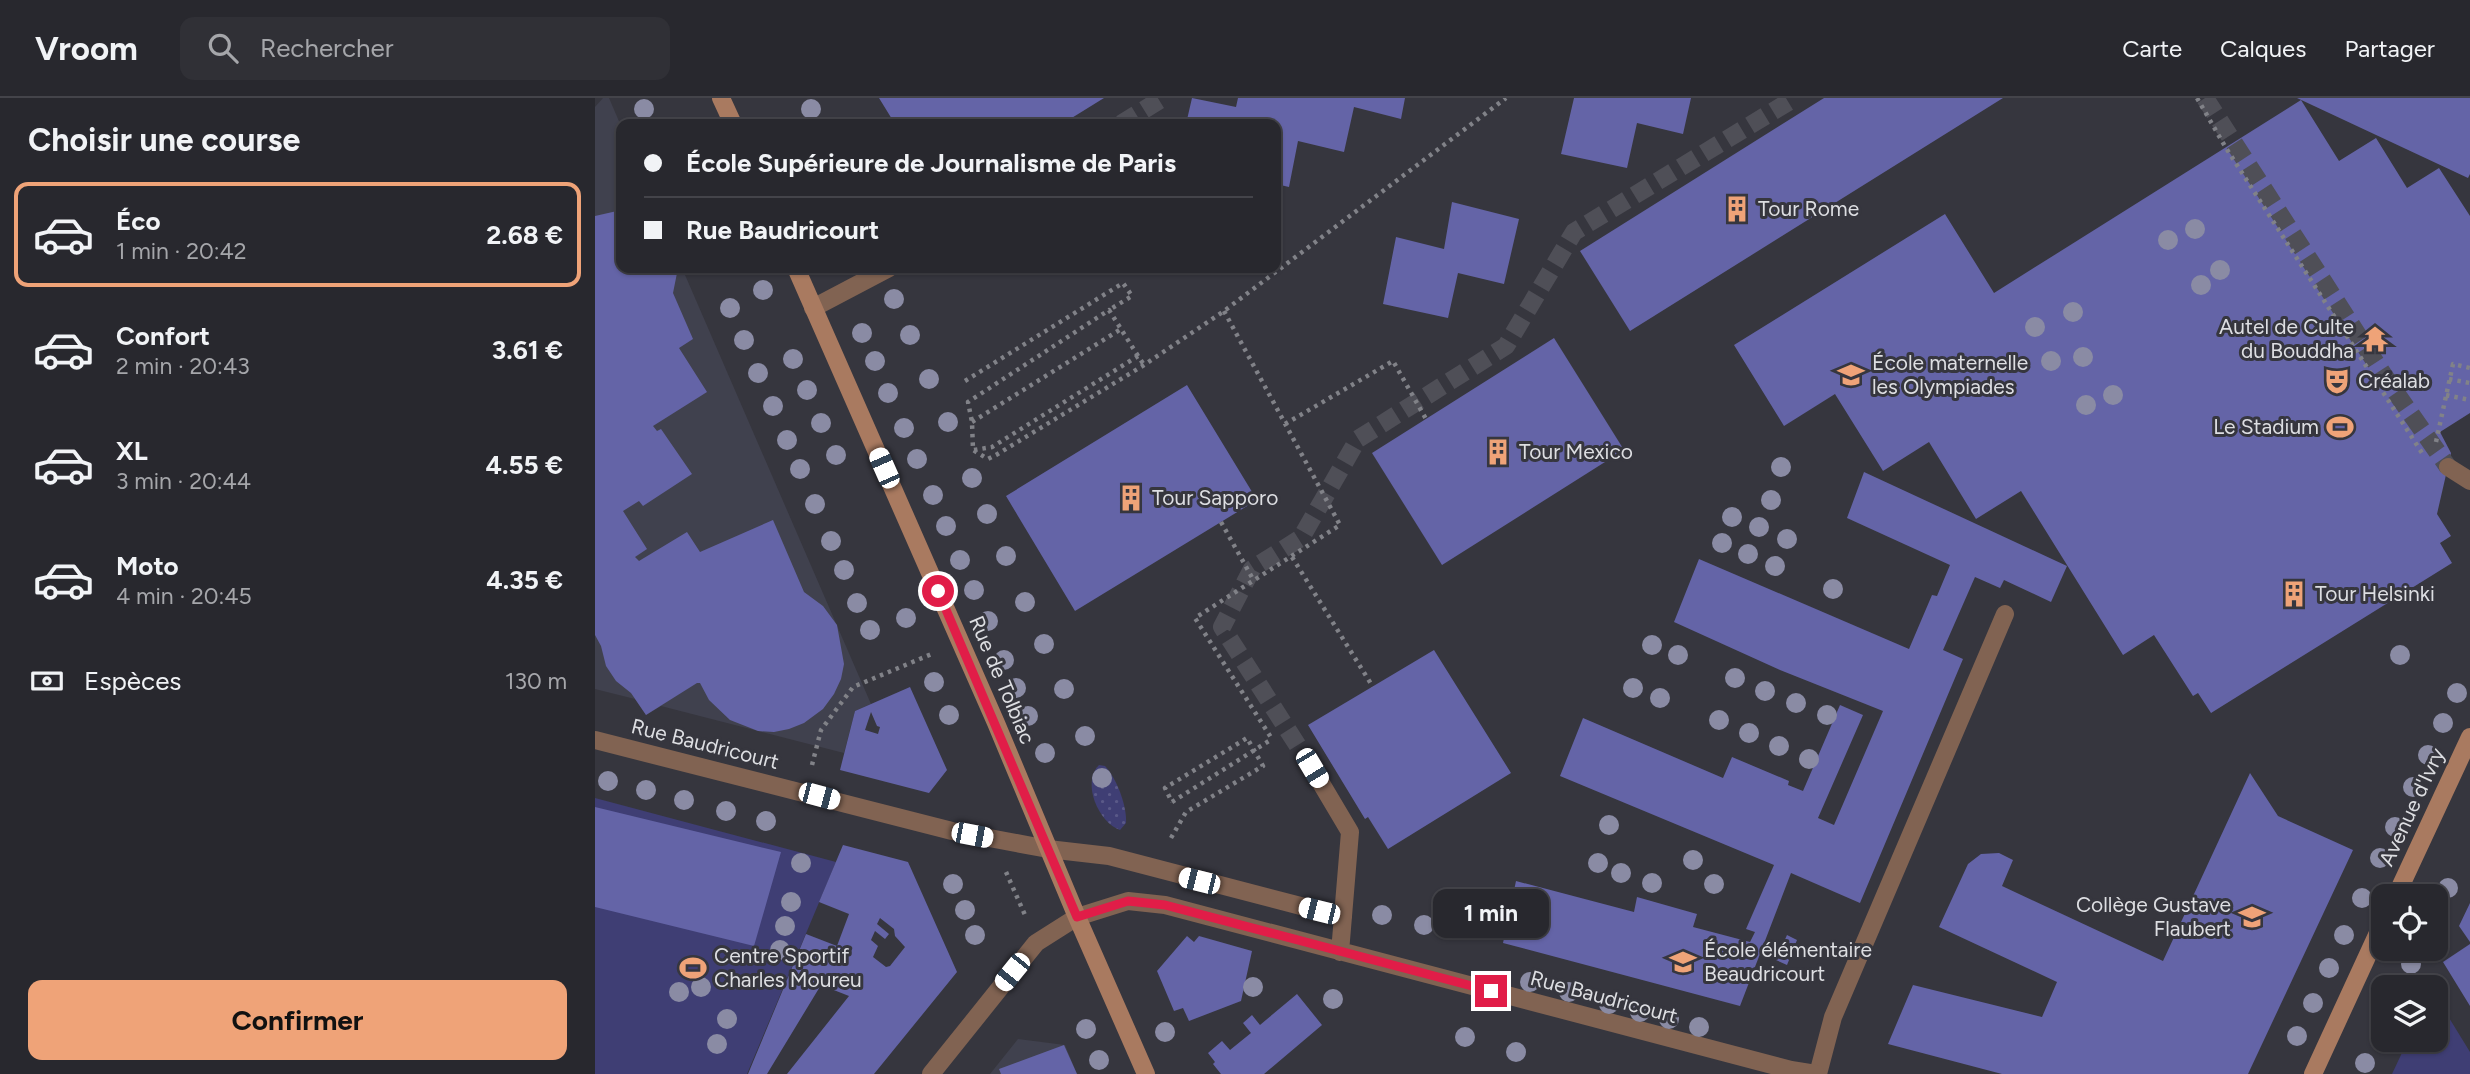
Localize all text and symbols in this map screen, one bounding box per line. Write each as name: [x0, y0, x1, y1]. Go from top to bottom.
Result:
search box: [180, 17, 670, 80]
text: Vroom: [35, 29, 138, 68]
icon: search: [204, 29, 242, 67]
text: Rechercher: [260, 32, 393, 64]
text: Carte: [2122, 34, 2182, 63]
text: Calques: [2220, 34, 2306, 63]
text: Partager: [2344, 34, 2435, 63]
text: Choisir une course: [28, 121, 300, 159]
text: École Supérieure de Journalisme de Paris: [686, 147, 1176, 179]
building icon: Tour Rome: [1722, 194, 1752, 224]
place label: Tour Rome: [1758, 196, 1859, 221]
icon: car: [32, 203, 95, 266]
text: Éco: [116, 205, 161, 237]
text: Rue Baudricourt: [686, 214, 879, 246]
text: 2.68 €: [486, 219, 563, 251]
text: 1 min · 20:42: [116, 237, 247, 265]
place label: Autel de Culte du Bouddha: [2219, 314, 2354, 363]
icon: car: [32, 318, 95, 381]
text: Confort: [116, 320, 210, 352]
temple icon: Autel de Culte du Bouddha: [2360, 324, 2390, 354]
text: 3.61 €: [492, 334, 563, 366]
place label: École maternelle les Olympiades: [1872, 350, 2028, 399]
text: 2 min · 20:43: [116, 352, 250, 380]
school or university icon: École maternelle les Olympiades: [1836, 360, 1866, 390]
theatre icon: Créalab: [2322, 366, 2352, 396]
place label: Créalab: [2358, 368, 2430, 393]
sports icon: Le Stadium: [2325, 412, 2355, 442]
place label: Le Stadium: [2213, 414, 2319, 439]
icon: car: [32, 433, 95, 496]
text: XL: [116, 435, 148, 467]
building icon: Tour Mexico: [1483, 437, 1513, 467]
place label: Tour Mexico: [1519, 439, 1633, 464]
car: [866, 445, 903, 491]
text: 4.55 €: [486, 449, 563, 481]
text: 3 min · 20:44: [116, 467, 251, 495]
building icon: Tour Sapporo: [1116, 483, 1146, 513]
place label: Tour Sapporo: [1152, 485, 1278, 510]
icon: car: [32, 548, 95, 611]
text: Moto: [116, 550, 179, 582]
text: 4.35 €: [486, 564, 563, 596]
route start: [922, 575, 954, 607]
building icon: Tour Helsinki: [2279, 579, 2309, 609]
place label: Tour Helsinki: [2315, 581, 2435, 606]
text: 4 min · 20:45: [116, 582, 252, 610]
street label: Rue de Tolbiac: [964, 612, 1041, 748]
icon: cash: [28, 662, 66, 700]
text: Espèces: [84, 665, 181, 697]
text: 130 m: [505, 667, 567, 695]
street label: Rue Baudricourt: [629, 713, 782, 774]
street label: Avenue d'Ivry: [2373, 744, 2450, 870]
car: [1293, 745, 1332, 791]
car: [796, 780, 843, 812]
car: [950, 821, 995, 849]
car: [1177, 866, 1222, 896]
map controls: [2371, 884, 2448, 1052]
button: locate: [2371, 884, 2448, 961]
callout: 1 min: [1433, 890, 1549, 938]
place label: Collège Gustave Flaubert: [2076, 892, 2231, 941]
car: [1297, 896, 1342, 926]
text: 1 min: [1464, 899, 1518, 927]
school or university icon: Collège Gustave Flaubert: [2237, 902, 2267, 932]
place label: École élémentaire Beaudricourt: [1704, 937, 1872, 986]
place label: Centre Sportif Charles Moureu: [714, 943, 862, 992]
school or university icon: École élémentaire Beaudricourt: [1668, 947, 1698, 977]
car: [991, 949, 1034, 995]
sports icon: Centre Sportif Charles Moureu: [678, 953, 708, 983]
street label: Rue Baudricourt: [1528, 965, 1681, 1028]
route end: [1475, 975, 1507, 1007]
button: layers: [2371, 975, 2448, 1052]
button: Confirmer: [28, 980, 567, 1060]

